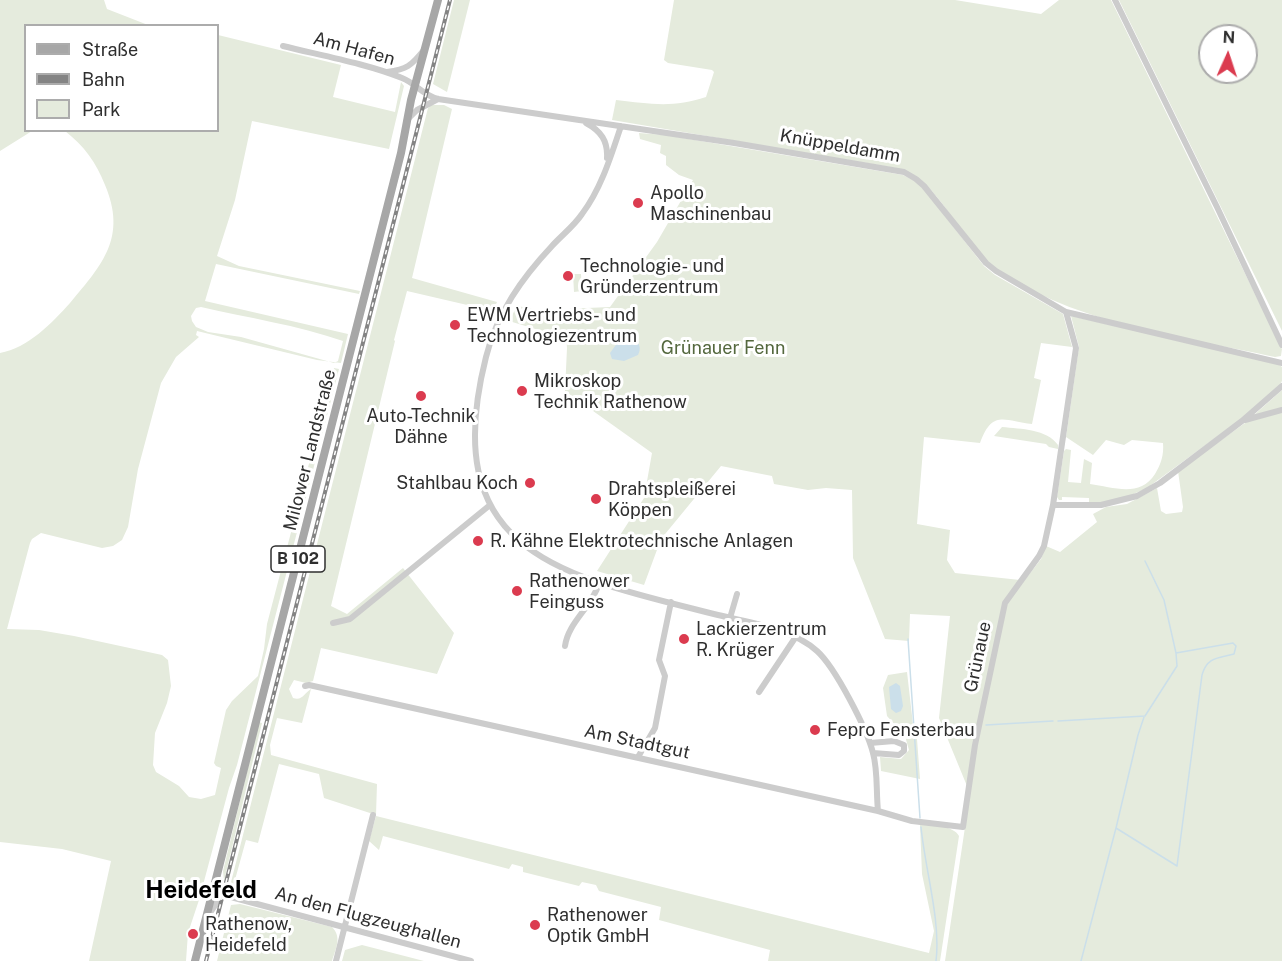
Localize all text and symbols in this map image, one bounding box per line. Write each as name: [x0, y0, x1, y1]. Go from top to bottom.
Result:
legend: [24, 24, 219, 132]
north arrow: [1198, 24, 1258, 84]
street label: Am Hafen: [311, 28, 397, 70]
text: N: [1222, 28, 1236, 47]
text: Straße: [82, 39, 138, 60]
text: Bahn: [82, 69, 125, 90]
text: Park: [82, 99, 120, 120]
street label: Knüppeldamm: [778, 125, 902, 167]
place label: Apollo Maschinenbau: [650, 182, 771, 224]
marker: Apollo Maschinenbau: [631, 196, 645, 210]
place label: Technologie- und Gründerzentrum: [580, 255, 724, 298]
marker: Technologie- und Gründerzentrum: [561, 269, 575, 283]
place label: EWM Vertriebs- und Technologiezentrum: [467, 304, 637, 346]
marker: EWM Vertriebs- und Technologiezentrum: [448, 318, 462, 332]
park label: Grünauer Fenn: [661, 337, 785, 359]
street label: Milower Landstraße: [279, 367, 341, 533]
place label: Mikroskop Technik Rathenow: [534, 370, 687, 412]
marker: Mikroskop Technik Rathenow: [515, 384, 529, 398]
marker: Auto-Technik Dähne: [414, 389, 428, 403]
place label: Auto-Technik Dähne: [366, 405, 476, 448]
place label: Stahlbau Koch: [396, 472, 518, 494]
marker: Stahlbau Koch: [523, 476, 537, 490]
place label: Drahtspleißerei Köppen: [608, 478, 736, 520]
marker: Drahtspleißerei Köppen: [589, 492, 603, 506]
place label: R. Kähne Elektrotechnische Anlagen: [490, 530, 793, 552]
marker: R. Kähne Elektrotechnische Anlagen: [471, 534, 485, 548]
road number: B 102: [271, 546, 325, 572]
place label: Rathenower Feinguss: [529, 570, 630, 612]
marker: Rathenower Feinguss: [510, 584, 524, 598]
place label: Lackierzentrum R. Krüger: [696, 618, 827, 660]
street label: Grünaue: [960, 620, 996, 694]
marker: Lackierzentrum R. Krüger: [677, 632, 691, 646]
place label: Fepro Fensterbau: [827, 719, 975, 741]
street label: Am Stadtgut: [582, 720, 692, 764]
marker: Fepro Fensterbau: [808, 723, 822, 737]
district label: Heidefeld: [145, 877, 257, 905]
street label: An den Flugzeughallen: [272, 883, 464, 953]
place label: Rathenower Optik GmbH: [547, 904, 650, 946]
place label: Rathenow, Heidefeld: [205, 913, 292, 956]
marker: Rathenower Optik GmbH: [528, 918, 542, 932]
marker: Rathenow, Heidefeld: [186, 927, 200, 941]

